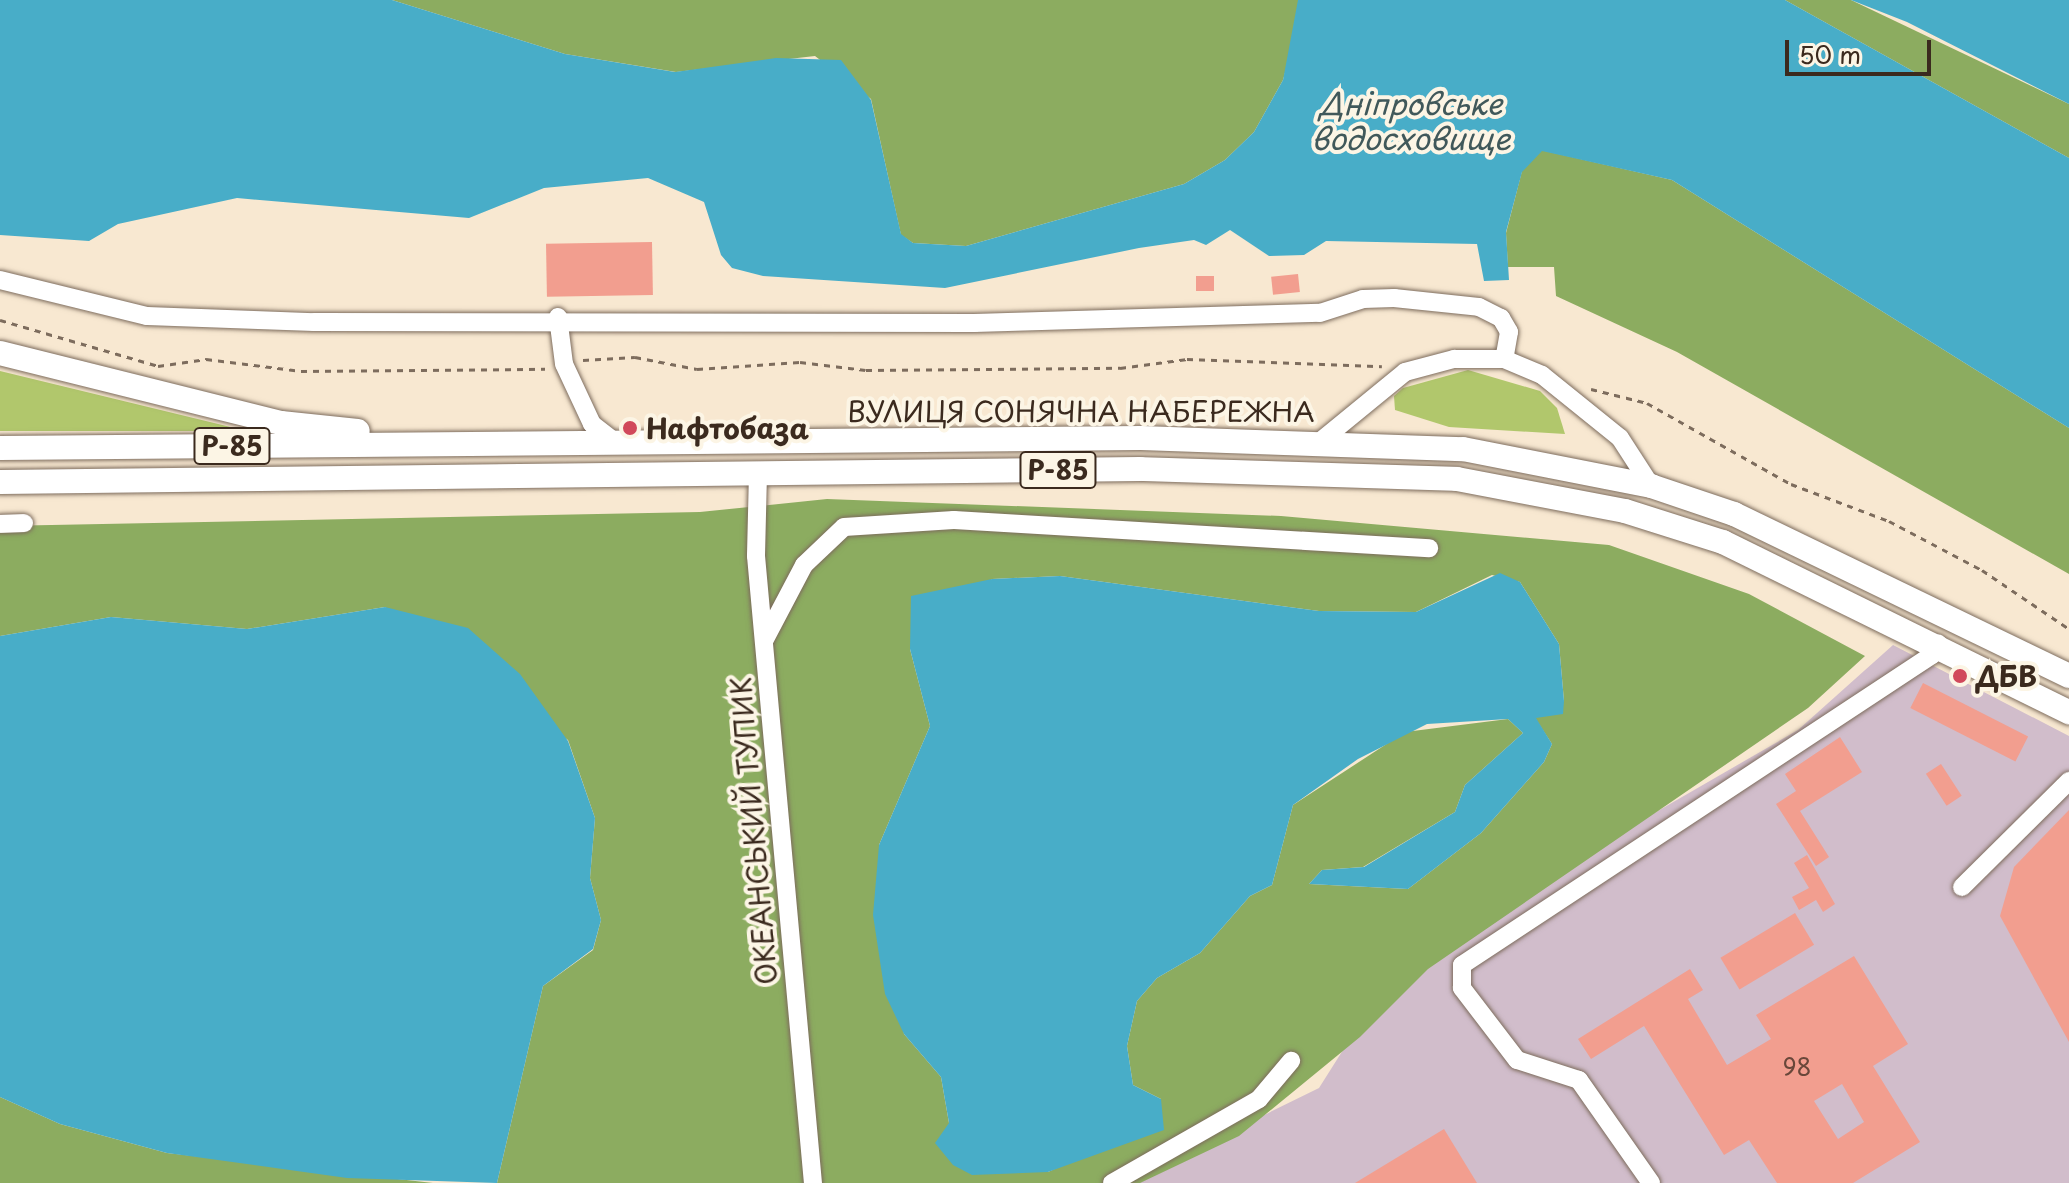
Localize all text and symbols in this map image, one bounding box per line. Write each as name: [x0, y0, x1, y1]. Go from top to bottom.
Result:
scale bar: [1789, 24, 1935, 74]
text: 50 m: [1799, 36, 1861, 72]
water label: Дніпровське водосховище: [1311, 85, 1511, 156]
street label: ВУЛИЦЯ СОНЯЧНА НАБЕРЕЖНА: [845, 394, 1317, 428]
place label: Нафтобаза: [646, 411, 809, 445]
marker: Нафтобаза: [621, 419, 639, 437]
road number: Р-85: [192, 424, 272, 468]
road number: Р-85: [1018, 448, 1098, 492]
place label: ДБВ: [1976, 659, 2037, 693]
marker: ДБВ: [1951, 667, 1969, 685]
street label: ОКЕАНСЬКИЙ ТУПИК: [723, 675, 783, 987]
house number: 98: [1782, 1053, 1812, 1081]

